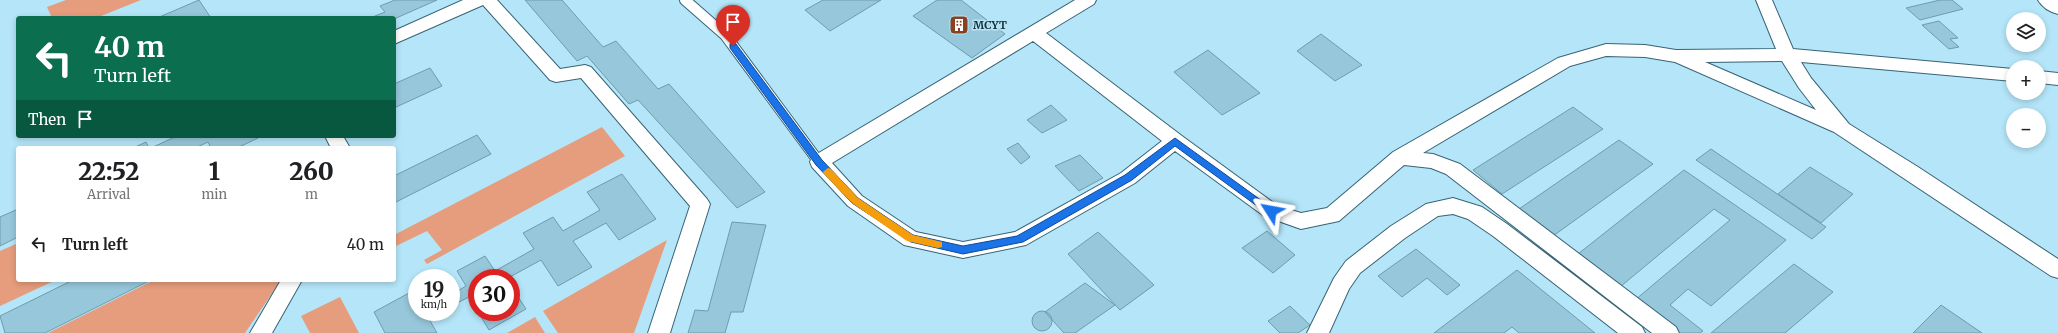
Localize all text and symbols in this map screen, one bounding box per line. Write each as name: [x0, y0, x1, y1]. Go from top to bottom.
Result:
pin: [716, 5, 750, 46]
icon: arrive: [722, 11, 744, 33]
map controls: [2006, 12, 2046, 148]
button: layers: [2006, 12, 2046, 52]
building icon: МСҮТ: [948, 14, 970, 36]
place label: МСҮТ: [973, 18, 1007, 32]
text: 40 m: [94, 29, 165, 65]
icon: left: [28, 32, 80, 84]
button: +: [2006, 60, 2046, 100]
text: Turn left: [94, 64, 171, 87]
icon: arrive: [74, 108, 96, 130]
button: −: [2006, 108, 2046, 148]
text: Then: [28, 110, 66, 129]
text: 22:52: [78, 156, 139, 187]
text: 1: [209, 156, 220, 187]
text: 260: [289, 156, 334, 187]
text: Arrival: [87, 186, 130, 203]
text: min: [201, 186, 227, 203]
text: m: [305, 186, 318, 203]
position arrow: [1250, 190, 1292, 232]
icon: left: [28, 233, 50, 255]
text: Turn left: [62, 235, 128, 254]
text: 40 m: [347, 235, 384, 254]
speed limit sign: 30: [468, 269, 520, 321]
text: 19: [424, 277, 444, 302]
text: km/h: [421, 298, 447, 311]

